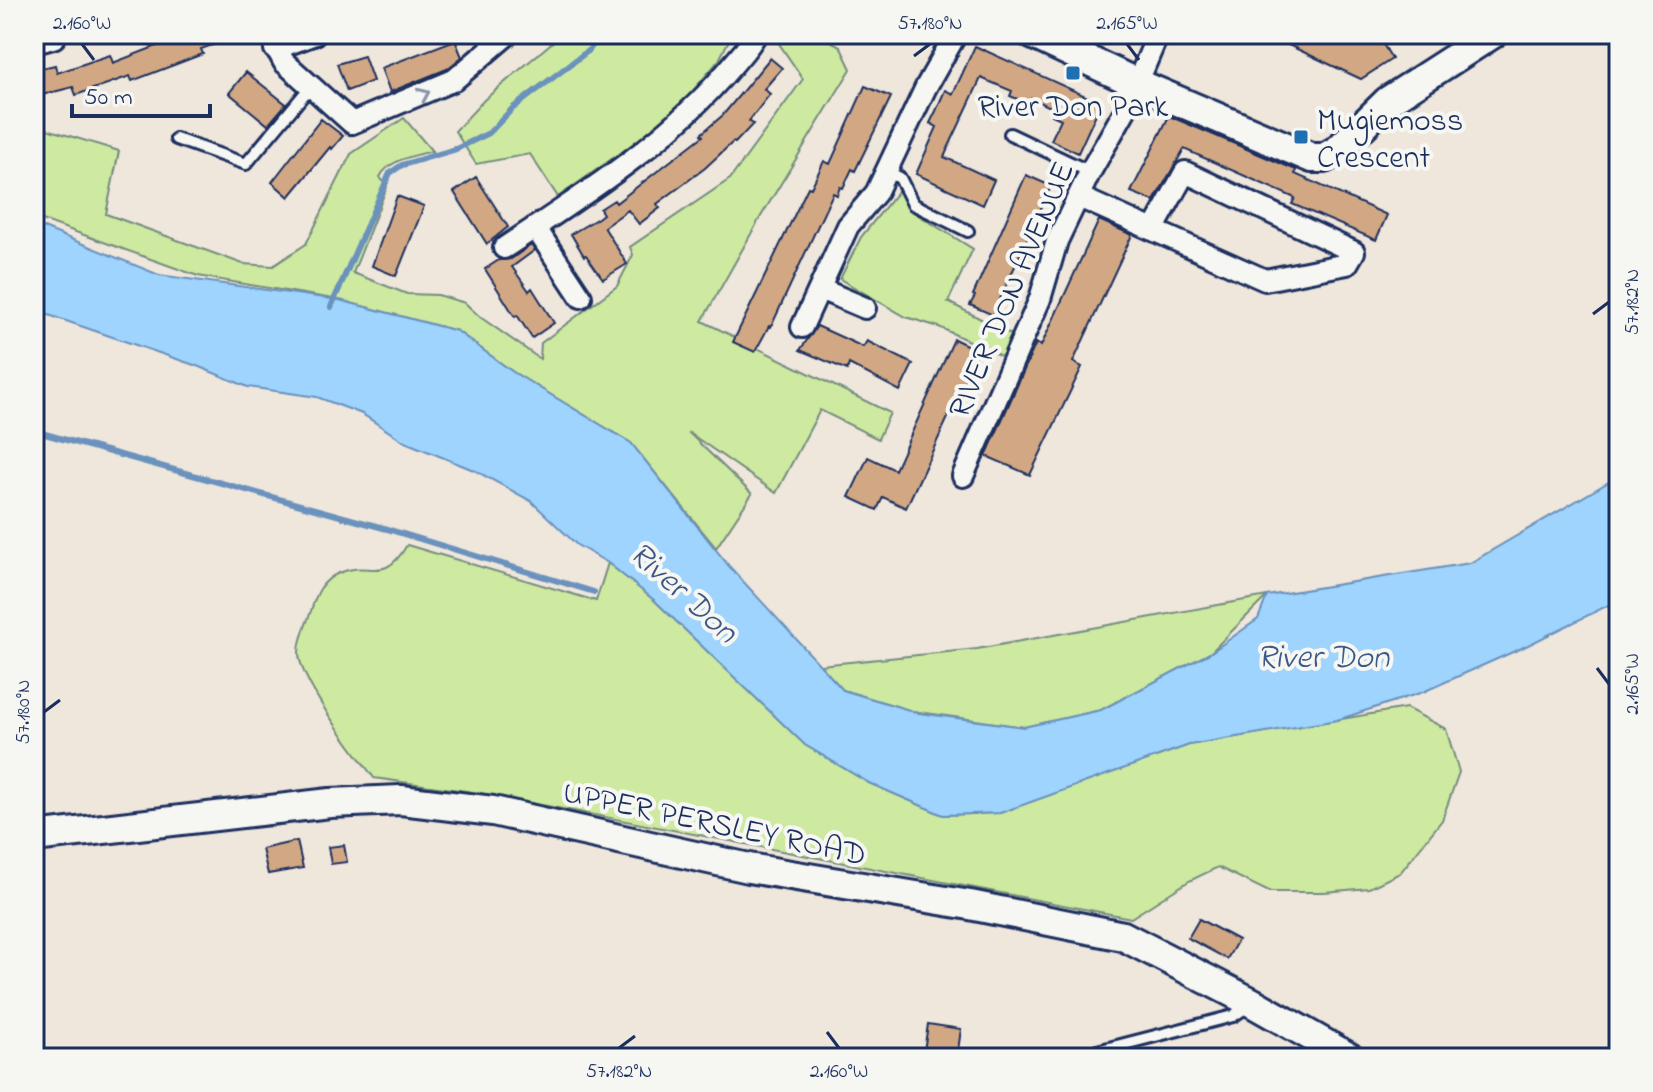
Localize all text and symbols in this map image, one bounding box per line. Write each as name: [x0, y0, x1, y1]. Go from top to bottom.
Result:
text: 2.160°W: [53, 10, 111, 39]
text: 57.180°N: [897, 10, 963, 39]
text: 2.165°W: [1096, 10, 1158, 39]
marker: River Don Park: [1064, 64, 1082, 82]
scale bar: [72, 68, 210, 118]
text: 50 m: [84, 81, 133, 116]
place label: River Don Park: [978, 85, 1169, 132]
one-way arrow: [416, 87, 430, 103]
place label: Mugiemoss Crescent: [1317, 99, 1463, 183]
marker: Mugiemoss Crescent: [1292, 128, 1310, 146]
street label: RIVER DON AVENUE: [938, 155, 1089, 426]
text: 57.182°N: [1619, 269, 1648, 335]
water label: River Don: [616, 531, 749, 658]
water label: River Don: [1257, 634, 1391, 684]
text: 2.165°W: [1619, 653, 1648, 715]
text: 57.180°N: [10, 679, 39, 745]
street label: UPPER PERSLEY ROAD: [558, 770, 870, 881]
text: 57.182°N: [586, 1058, 652, 1087]
text: 2.160°W: [810, 1058, 868, 1087]

